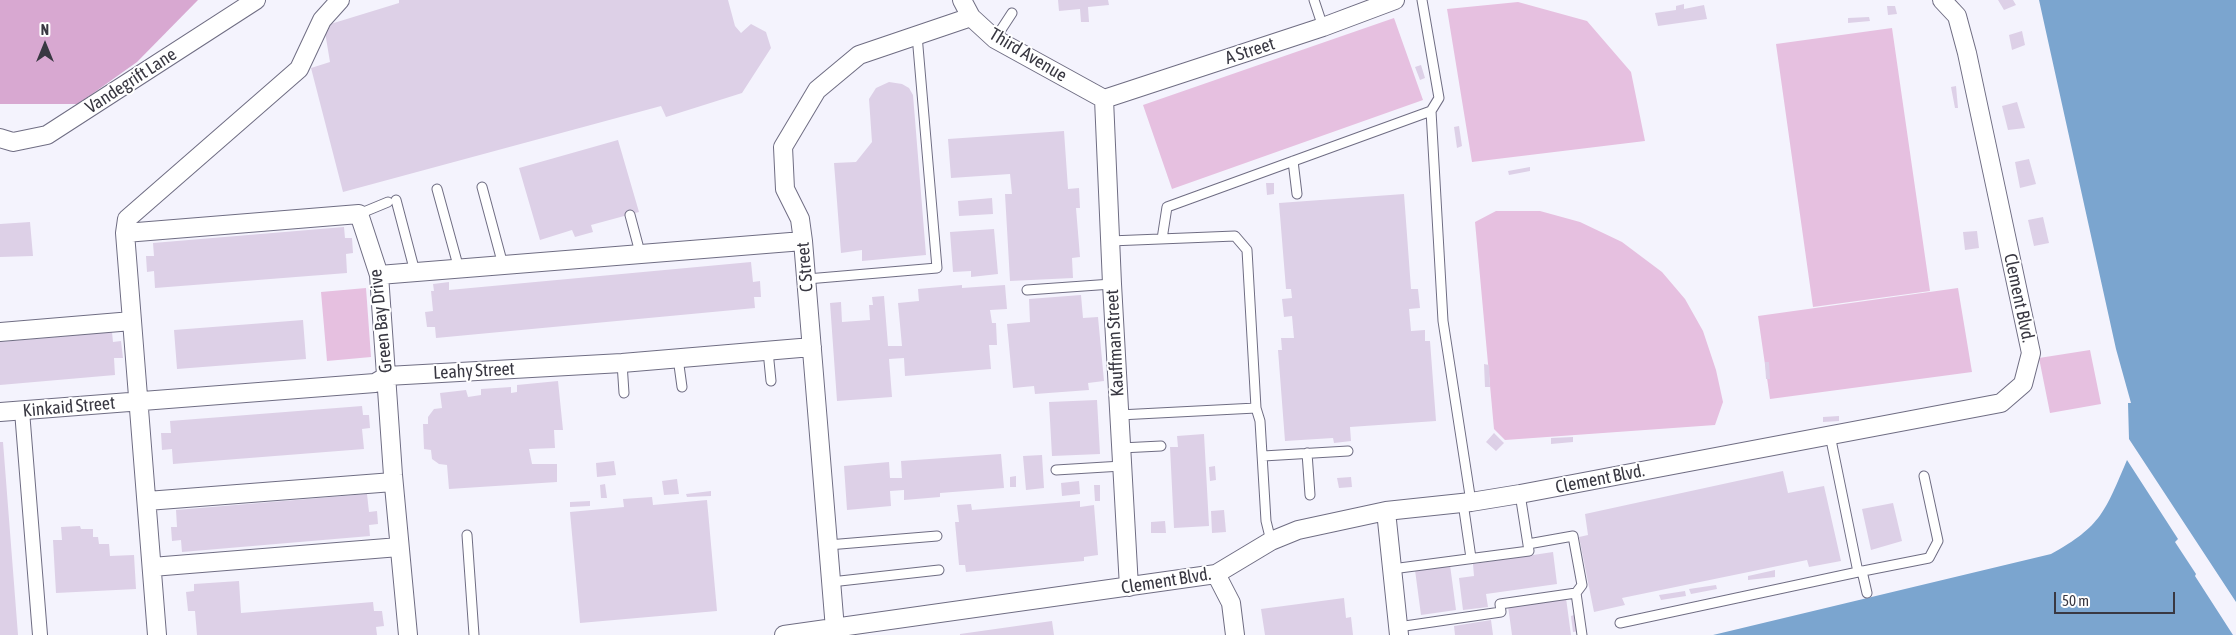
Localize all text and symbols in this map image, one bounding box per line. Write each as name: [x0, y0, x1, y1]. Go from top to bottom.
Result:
north arrow: [20, 20, 70, 70]
text: N: [41, 22, 49, 38]
street label: Third Avenue: [985, 23, 1071, 87]
street label: A Street: [1223, 33, 1277, 69]
street label: Vandegrift Lane: [81, 44, 181, 118]
street label: C Street: [792, 241, 818, 293]
street label: Clement Blvd.: [1999, 252, 2039, 344]
street label: Green Bay Drive: [365, 268, 397, 374]
street label: Kauffman Street: [1101, 289, 1129, 397]
street label: Leahy Street: [433, 358, 515, 384]
street label: Kinkaid Street: [22, 392, 116, 422]
street label: Clement Blvd.: [1554, 460, 1646, 498]
street label: Clement Blvd.: [1120, 563, 1212, 599]
scale bar: [2056, 582, 2177, 614]
text: 50 m: [2062, 592, 2089, 609]

